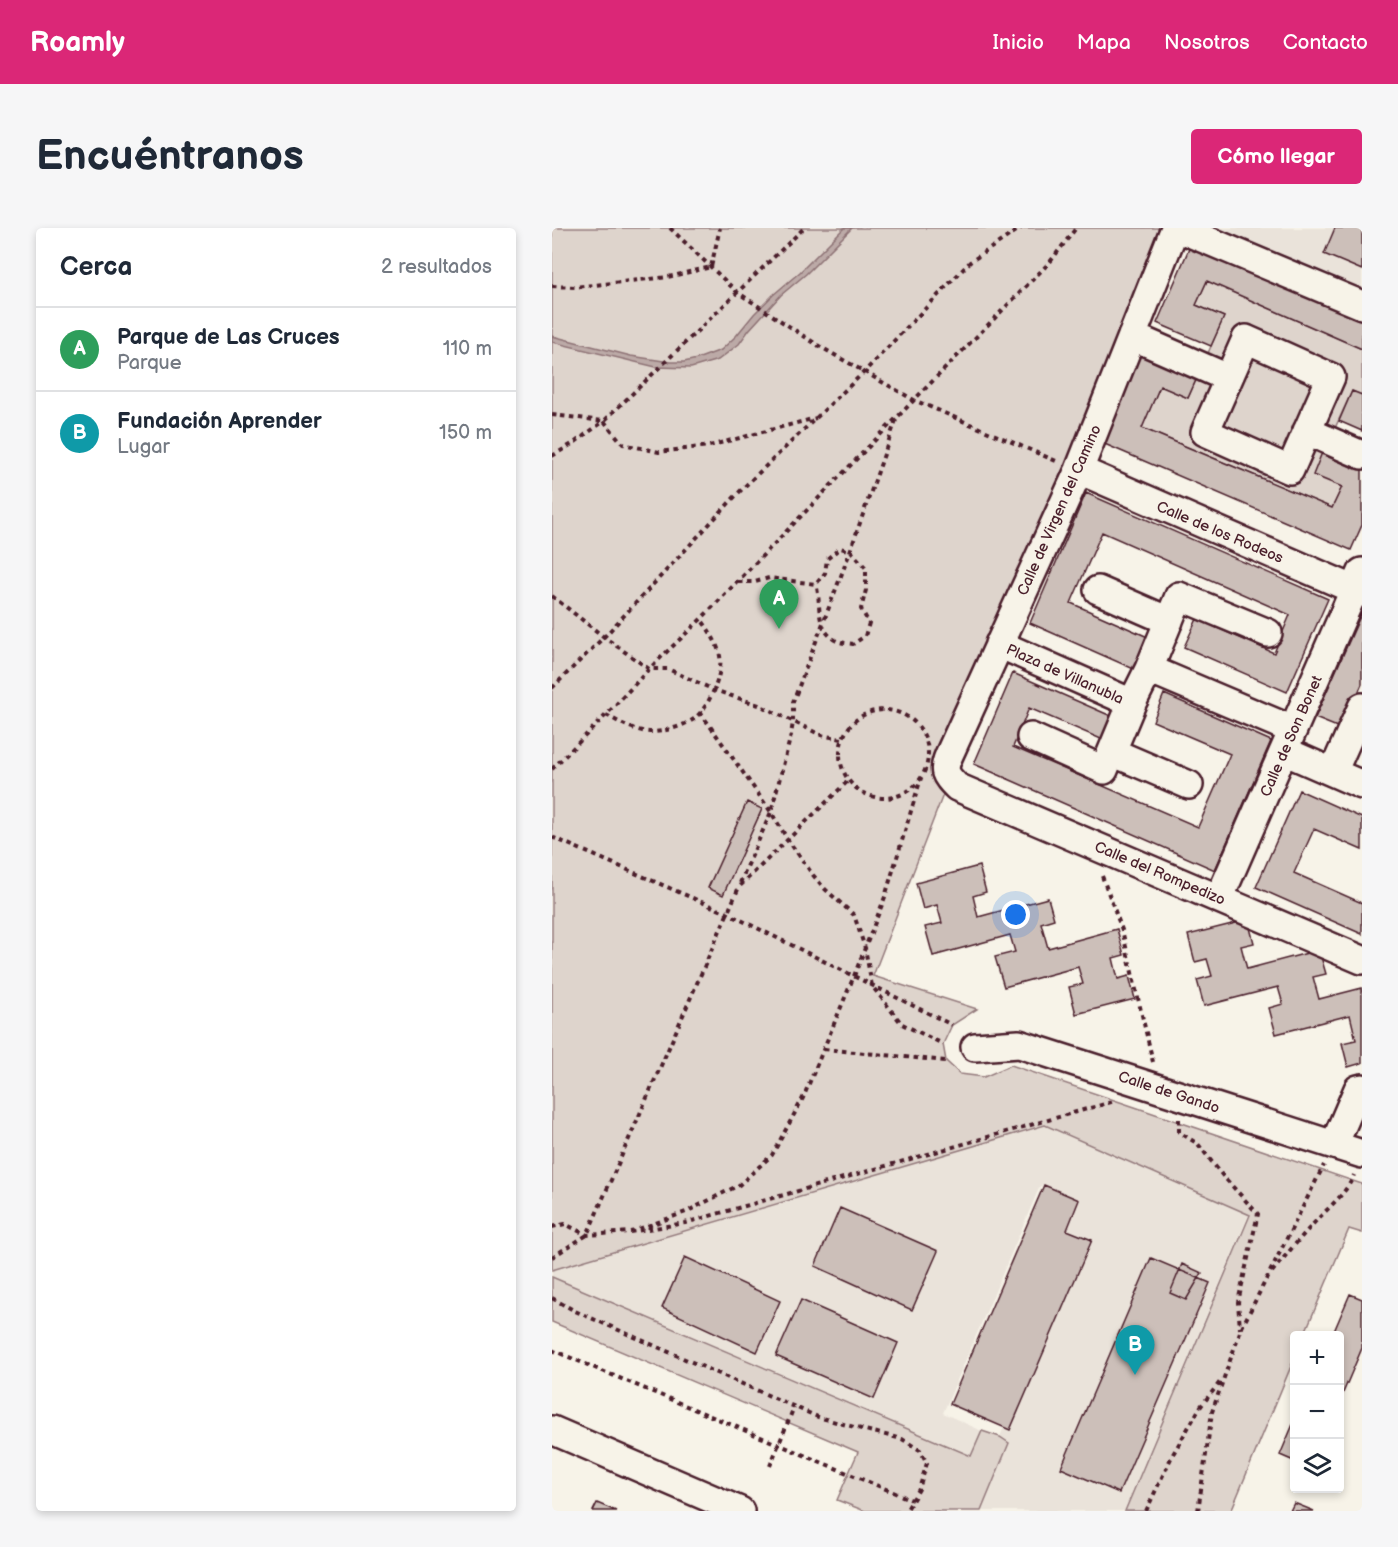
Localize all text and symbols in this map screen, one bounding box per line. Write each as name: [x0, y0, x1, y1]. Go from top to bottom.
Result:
text: Roamly: [30, 26, 125, 59]
text: Inicio: [993, 30, 1044, 55]
text: Mapa: [1077, 30, 1131, 55]
text: Nosotros: [1164, 30, 1250, 55]
text: Contacto: [1283, 30, 1368, 55]
button: Cómo llegar: [1191, 129, 1362, 184]
text: Encuéntranos: [36, 131, 304, 182]
text: Cerca: [60, 252, 132, 283]
text: 2 resultados: [381, 255, 492, 279]
text: Parque de Las Cruces: [117, 324, 340, 351]
text: A: [73, 337, 86, 361]
text: 110 m: [443, 337, 492, 361]
text: Parque: [117, 351, 182, 375]
text: Fundación Aprender: [117, 408, 322, 435]
text: B: [72, 421, 87, 445]
text: 150 m: [439, 421, 492, 445]
street label: Calle de Virgen del Camino: [1013, 422, 1106, 598]
text: Lugar: [117, 435, 170, 459]
street label: Calle de los Rodeos: [1153, 497, 1287, 568]
pin: A: [760, 580, 798, 629]
street label: Plaza de Villanubla: [1003, 640, 1126, 709]
street label: Calle de Son Bonet: [1256, 672, 1327, 800]
street label: Calle del Rompedizo: [1091, 837, 1228, 910]
your location: [1001, 900, 1030, 929]
street label: Calle de Gando: [1116, 1067, 1222, 1118]
pin: B: [1116, 1326, 1154, 1375]
map controls: [1290, 1331, 1344, 1493]
button: +: [1290, 1331, 1344, 1385]
button: −: [1290, 1385, 1344, 1439]
button: layers: [1290, 1439, 1344, 1493]

